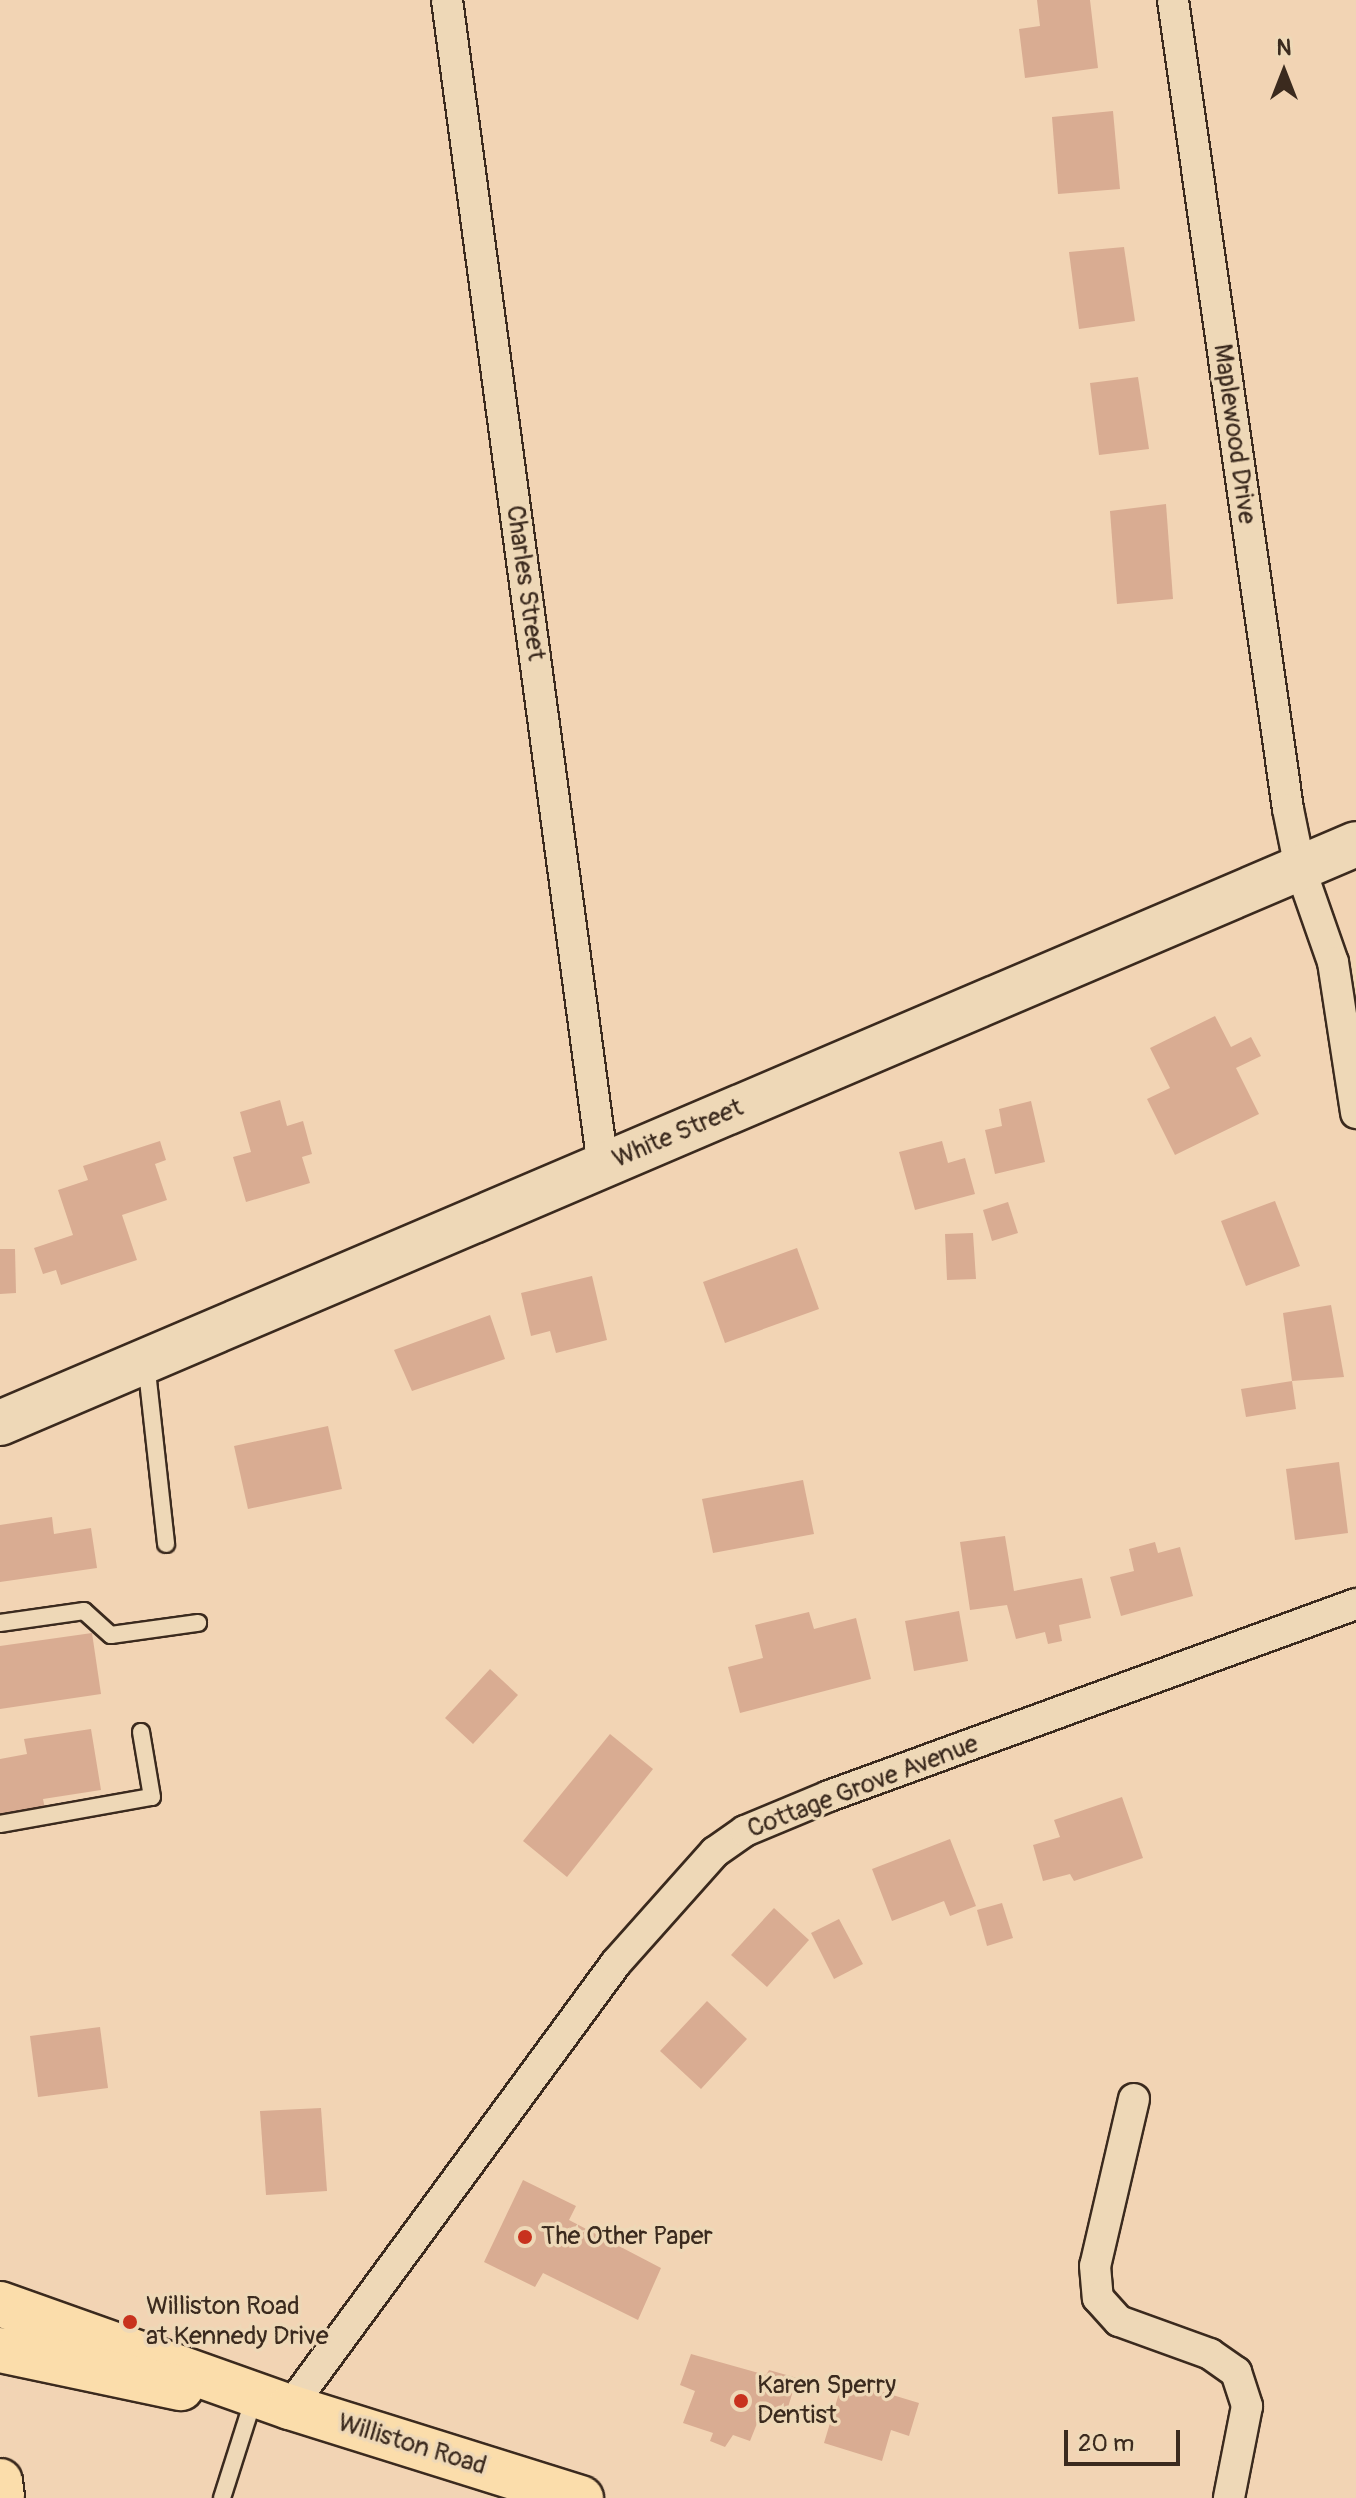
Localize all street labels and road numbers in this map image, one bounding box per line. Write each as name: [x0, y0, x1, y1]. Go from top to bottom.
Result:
street label: Maplewood Drive: [1206, 342, 1262, 526]
street label: Charles Street: [499, 503, 551, 663]
street label: White Street: [608, 1093, 748, 1175]
street label: Cottage Grove Avenue: [743, 1729, 983, 1845]
street label: Williston Road: [334, 2408, 490, 2482]

